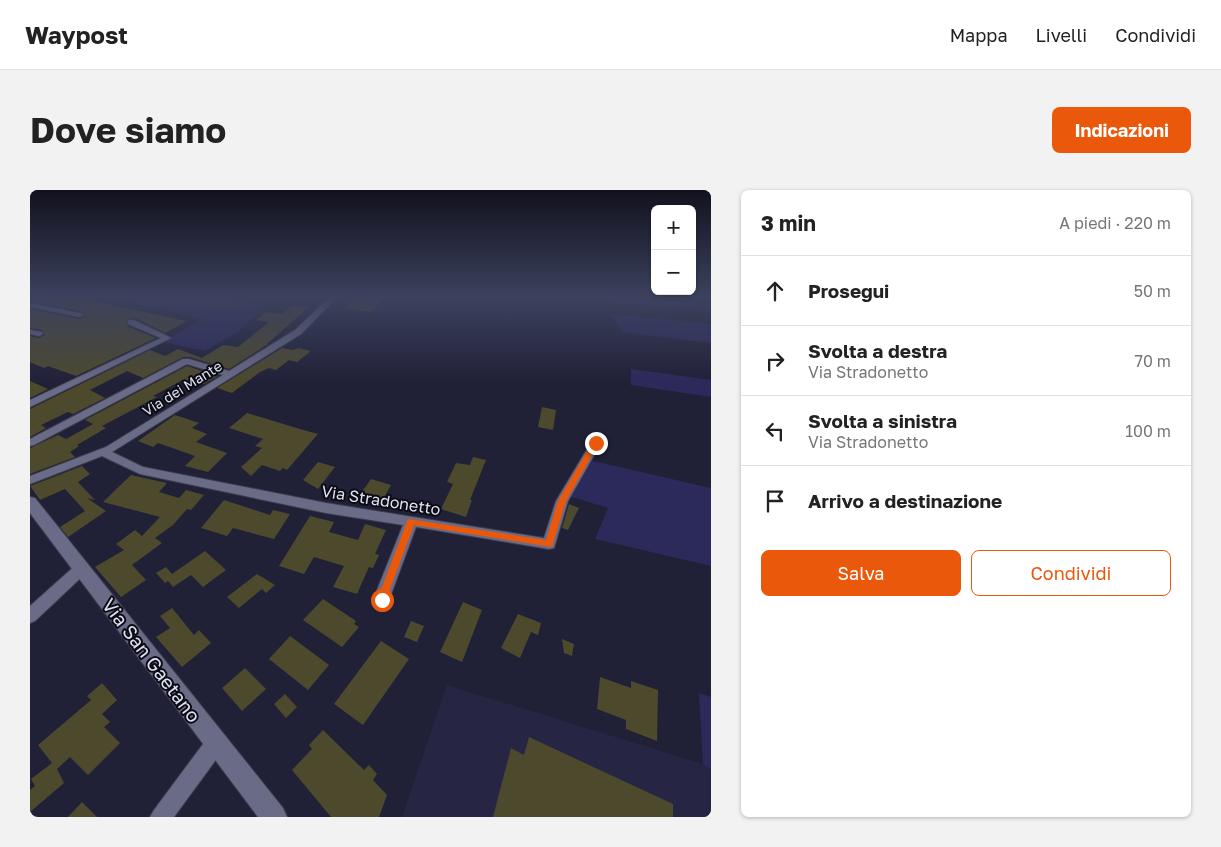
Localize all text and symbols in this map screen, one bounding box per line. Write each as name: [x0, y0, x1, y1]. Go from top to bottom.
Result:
text: Waypost: [25, 20, 128, 49]
text: Mappa: [950, 24, 1008, 46]
text: Livelli: [1036, 24, 1087, 46]
text: Condividi: [1115, 24, 1196, 46]
button: Indicazioni: [1052, 107, 1191, 153]
text: Dove siamo: [30, 109, 226, 151]
map controls: [651, 205, 696, 295]
button: +: [651, 205, 696, 250]
text: 3 min: [761, 210, 816, 236]
text: A piedi · 220 m: [1059, 213, 1171, 233]
button: −: [651, 250, 696, 295]
icon: ahead: [761, 277, 789, 305]
text: Prosegui: [808, 279, 889, 302]
text: 50 m: [1134, 281, 1171, 301]
text: Svolta a destra: [808, 339, 947, 362]
icon: right: [761, 347, 789, 375]
text: 70 m: [1134, 351, 1171, 371]
street label: Via dei Mante: [139, 357, 225, 419]
text: Via Stradonetto: [808, 362, 928, 382]
text: Svolta a sinistra: [808, 409, 957, 432]
icon: left: [761, 417, 789, 445]
text: 100 m: [1125, 421, 1171, 441]
route end: [585, 432, 608, 455]
text: Via Stradonetto: [808, 432, 928, 452]
street label: Via Stradonetto: [320, 481, 442, 519]
icon: arrive: [761, 487, 789, 515]
text: Arrivo a destinazione: [808, 489, 1002, 512]
button: Salva: [761, 550, 961, 596]
button: Condividi: [971, 550, 1171, 596]
route start: [371, 589, 394, 612]
street label: Via San Gaetano: [98, 593, 206, 727]

